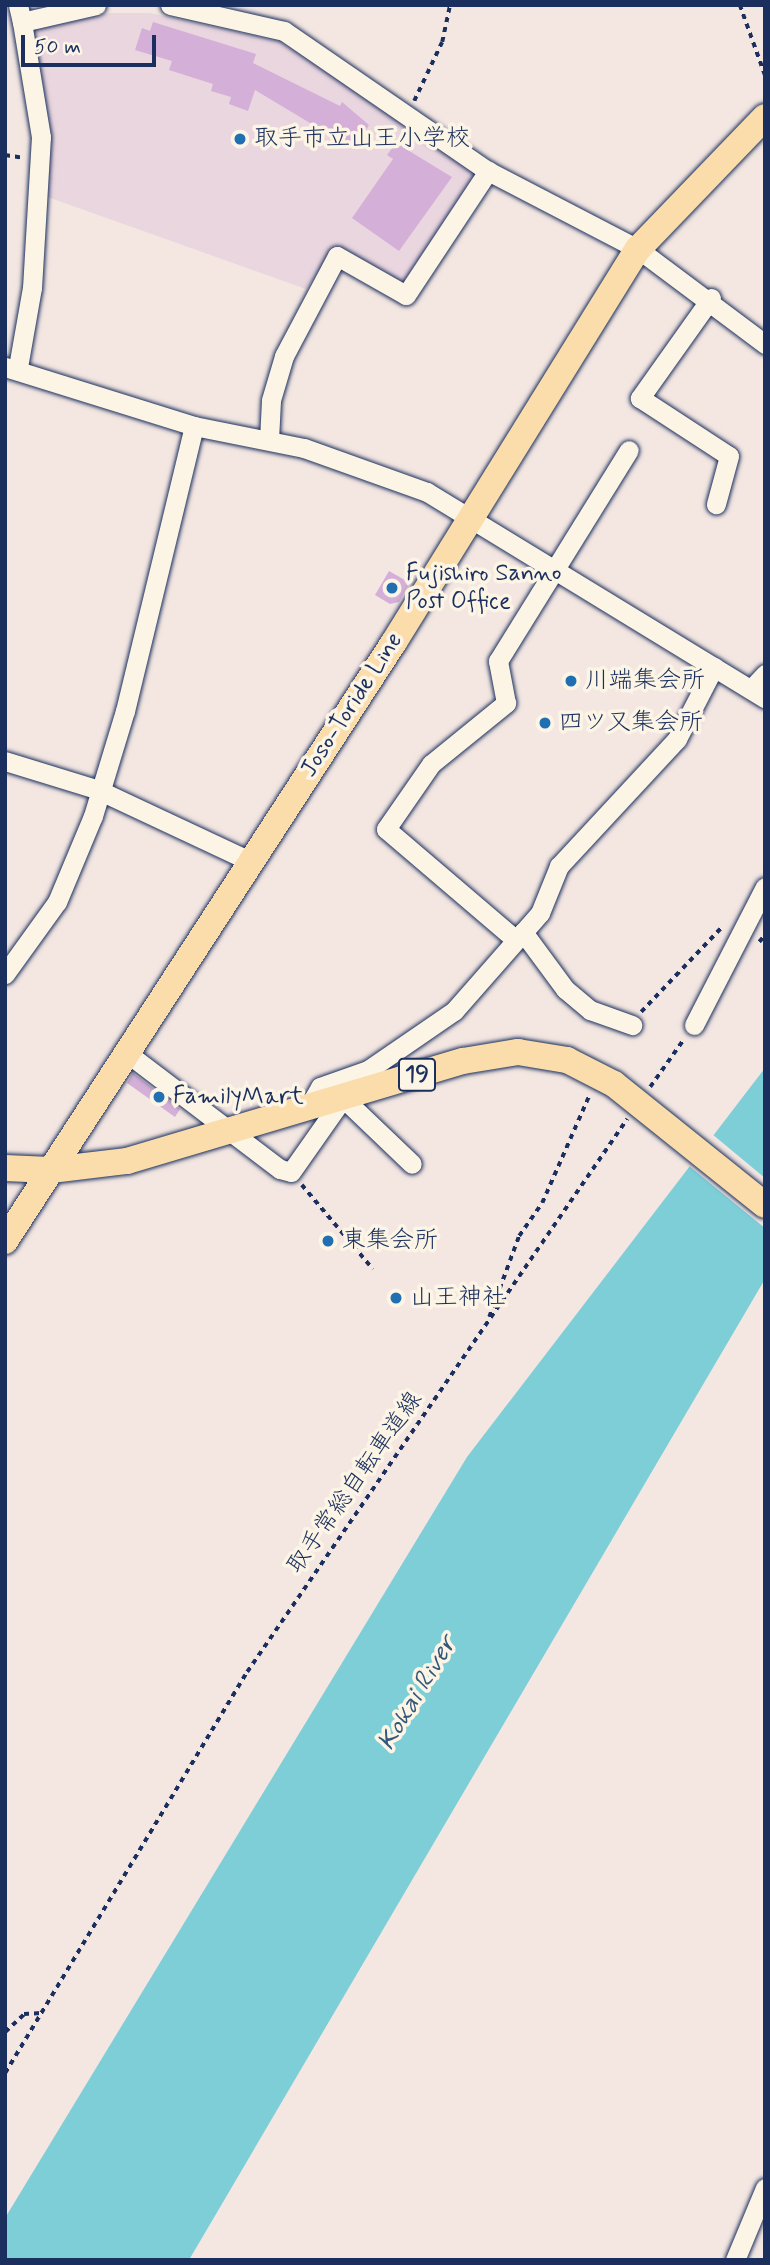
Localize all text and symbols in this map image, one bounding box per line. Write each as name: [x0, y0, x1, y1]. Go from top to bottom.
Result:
scale bar: [24, 21, 159, 65]
text: 50 m: [34, 33, 81, 61]
place label: 取手市立山王小学校: [254, 125, 470, 153]
marker: 取手市立山王小学校: [232, 131, 248, 147]
place label: Fujishiro Sanno Post Office: [406, 560, 561, 616]
marker: Fujishiro Sanno Post Office: [384, 580, 400, 596]
street label: Joso-Toride Line: [295, 627, 409, 783]
place label: 川端集会所: [585, 667, 705, 695]
marker: 川端集会所: [563, 673, 579, 689]
place label: 四ツ又集会所: [559, 709, 703, 737]
marker: 四ツ又集会所: [537, 715, 553, 731]
road number: 19: [398, 1056, 436, 1094]
place label: FamilyMart: [173, 1083, 304, 1111]
marker: FamilyMart: [151, 1089, 167, 1105]
place label: 東集会所: [342, 1227, 438, 1255]
marker: 東集会所: [320, 1233, 336, 1249]
place label: 山王神社: [410, 1284, 506, 1312]
marker: 山王神社: [388, 1290, 404, 1306]
street label: 取手常総自転車道線: [281, 1386, 429, 1580]
water label: Kokai River: [372, 1631, 464, 1757]

